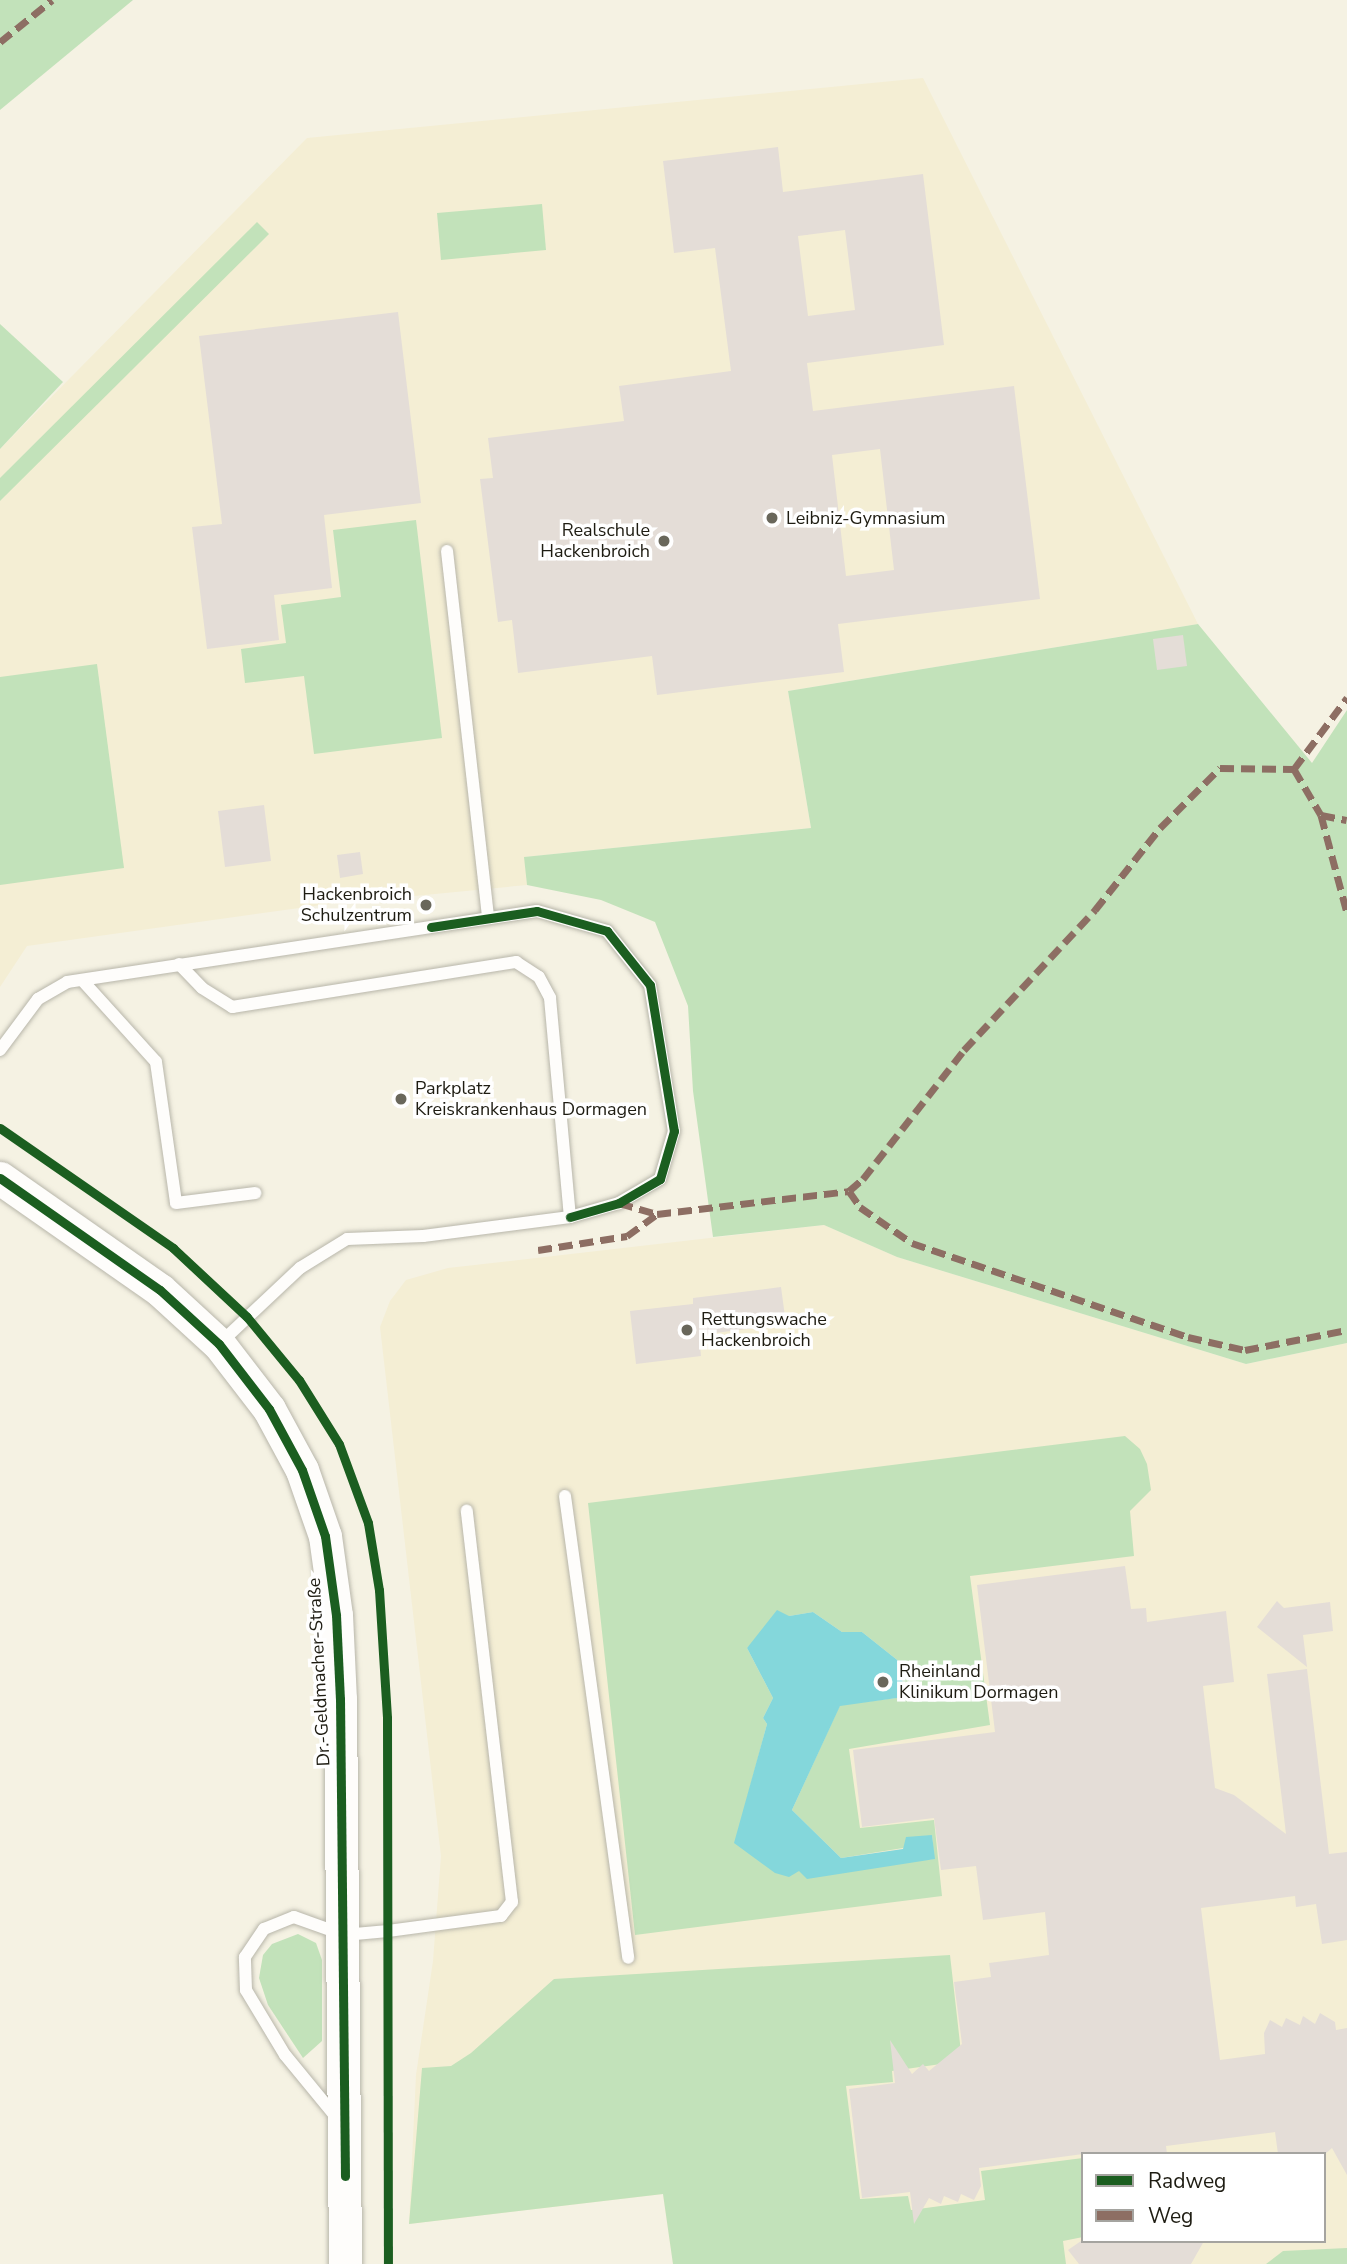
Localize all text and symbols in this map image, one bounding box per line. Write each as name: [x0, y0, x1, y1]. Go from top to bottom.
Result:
place label: Leibniz-Gymnasium: [786, 507, 945, 529]
marker: Leibniz-Gymnasium: [764, 510, 780, 526]
place label: Realschule Hackenbroich: [540, 520, 650, 562]
marker: Realschule Hackenbroich: [656, 533, 672, 549]
place label: Hackenbroich Schulzentrum: [301, 884, 412, 926]
marker: Hackenbroich Schulzentrum: [418, 897, 434, 913]
place label: Parkplatz Kreiskrankenhaus Dormagen: [415, 1078, 647, 1120]
marker: Parkplatz Kreiskrankenhaus Dormagen: [393, 1091, 409, 1107]
place label: Rettungswache Hackenbroich: [701, 1309, 827, 1352]
marker: Rettungswache Hackenbroich: [679, 1322, 695, 1338]
street label: Dr.-Geldmacher-Straße: [303, 1577, 335, 1767]
place label: Rheinland Klinikum Dormagen: [899, 1661, 1058, 1704]
marker: Rheinland Klinikum Dormagen: [873, 1672, 893, 1692]
legend: [1081, 2152, 1326, 2243]
text: Radweg: [1148, 2167, 1226, 2195]
text: Weg: [1148, 2202, 1193, 2230]

